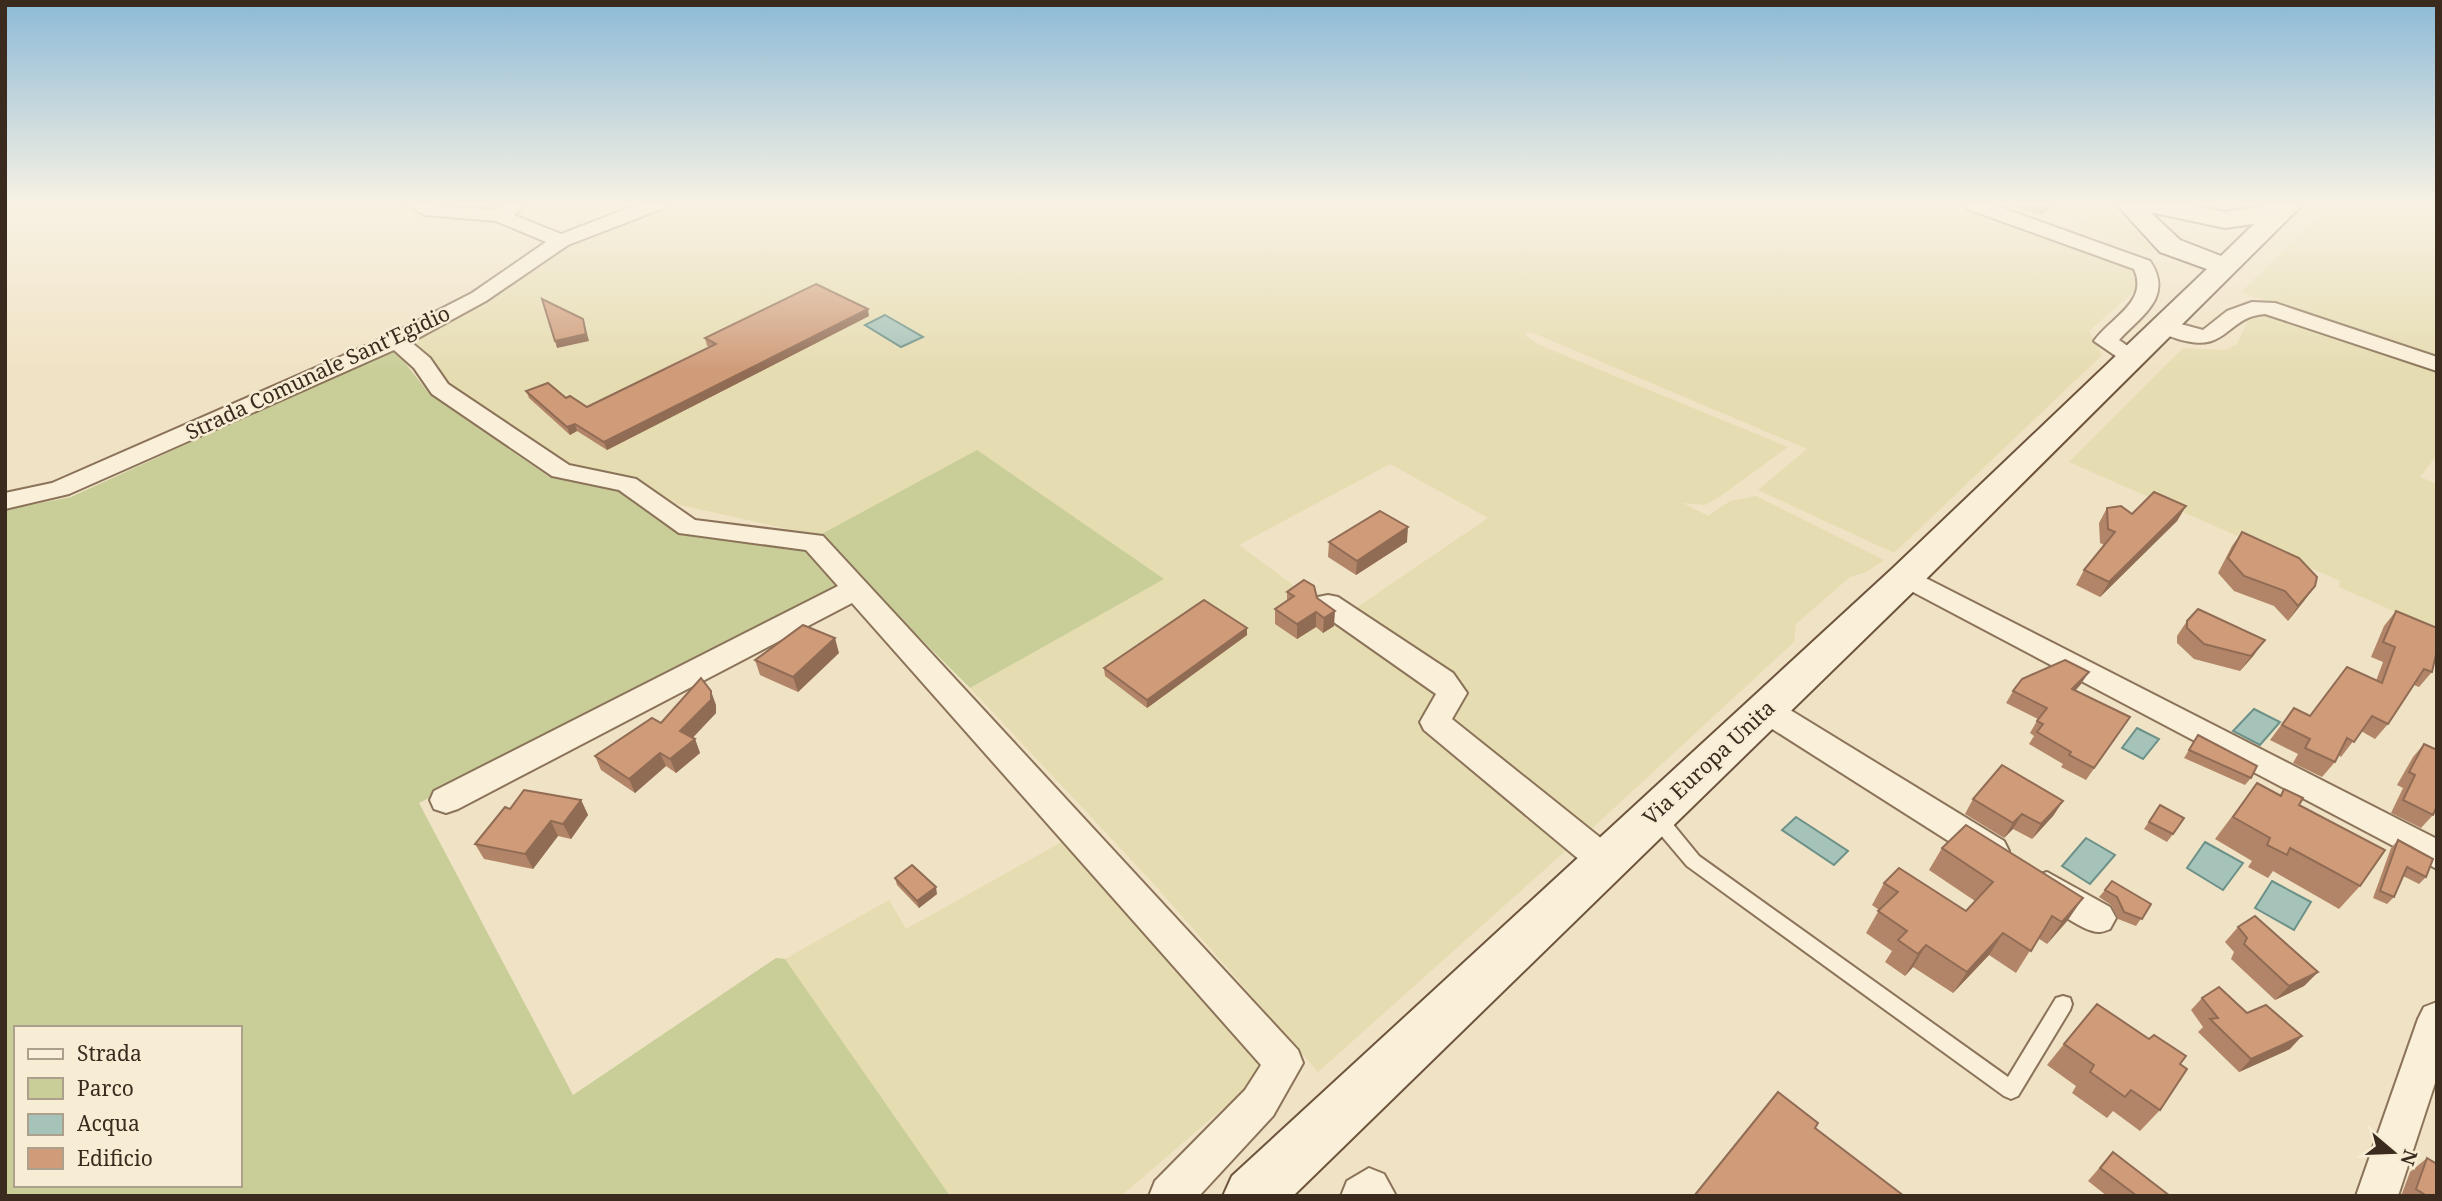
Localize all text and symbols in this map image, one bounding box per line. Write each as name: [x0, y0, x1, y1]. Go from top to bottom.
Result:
street label: Strada Comunale Sant'Egidio: [181, 298, 454, 446]
street label: Via Europa Unita: [1636, 694, 1781, 831]
legend: [14, 1026, 242, 1187]
text: Strada: [77, 1039, 142, 1067]
text: Parco: [77, 1074, 134, 1102]
text: Acqua: [77, 1109, 140, 1137]
north arrow: [2358, 1117, 2428, 1187]
text: Edificio: [77, 1144, 153, 1172]
text: N: [2394, 1146, 2424, 1169]

